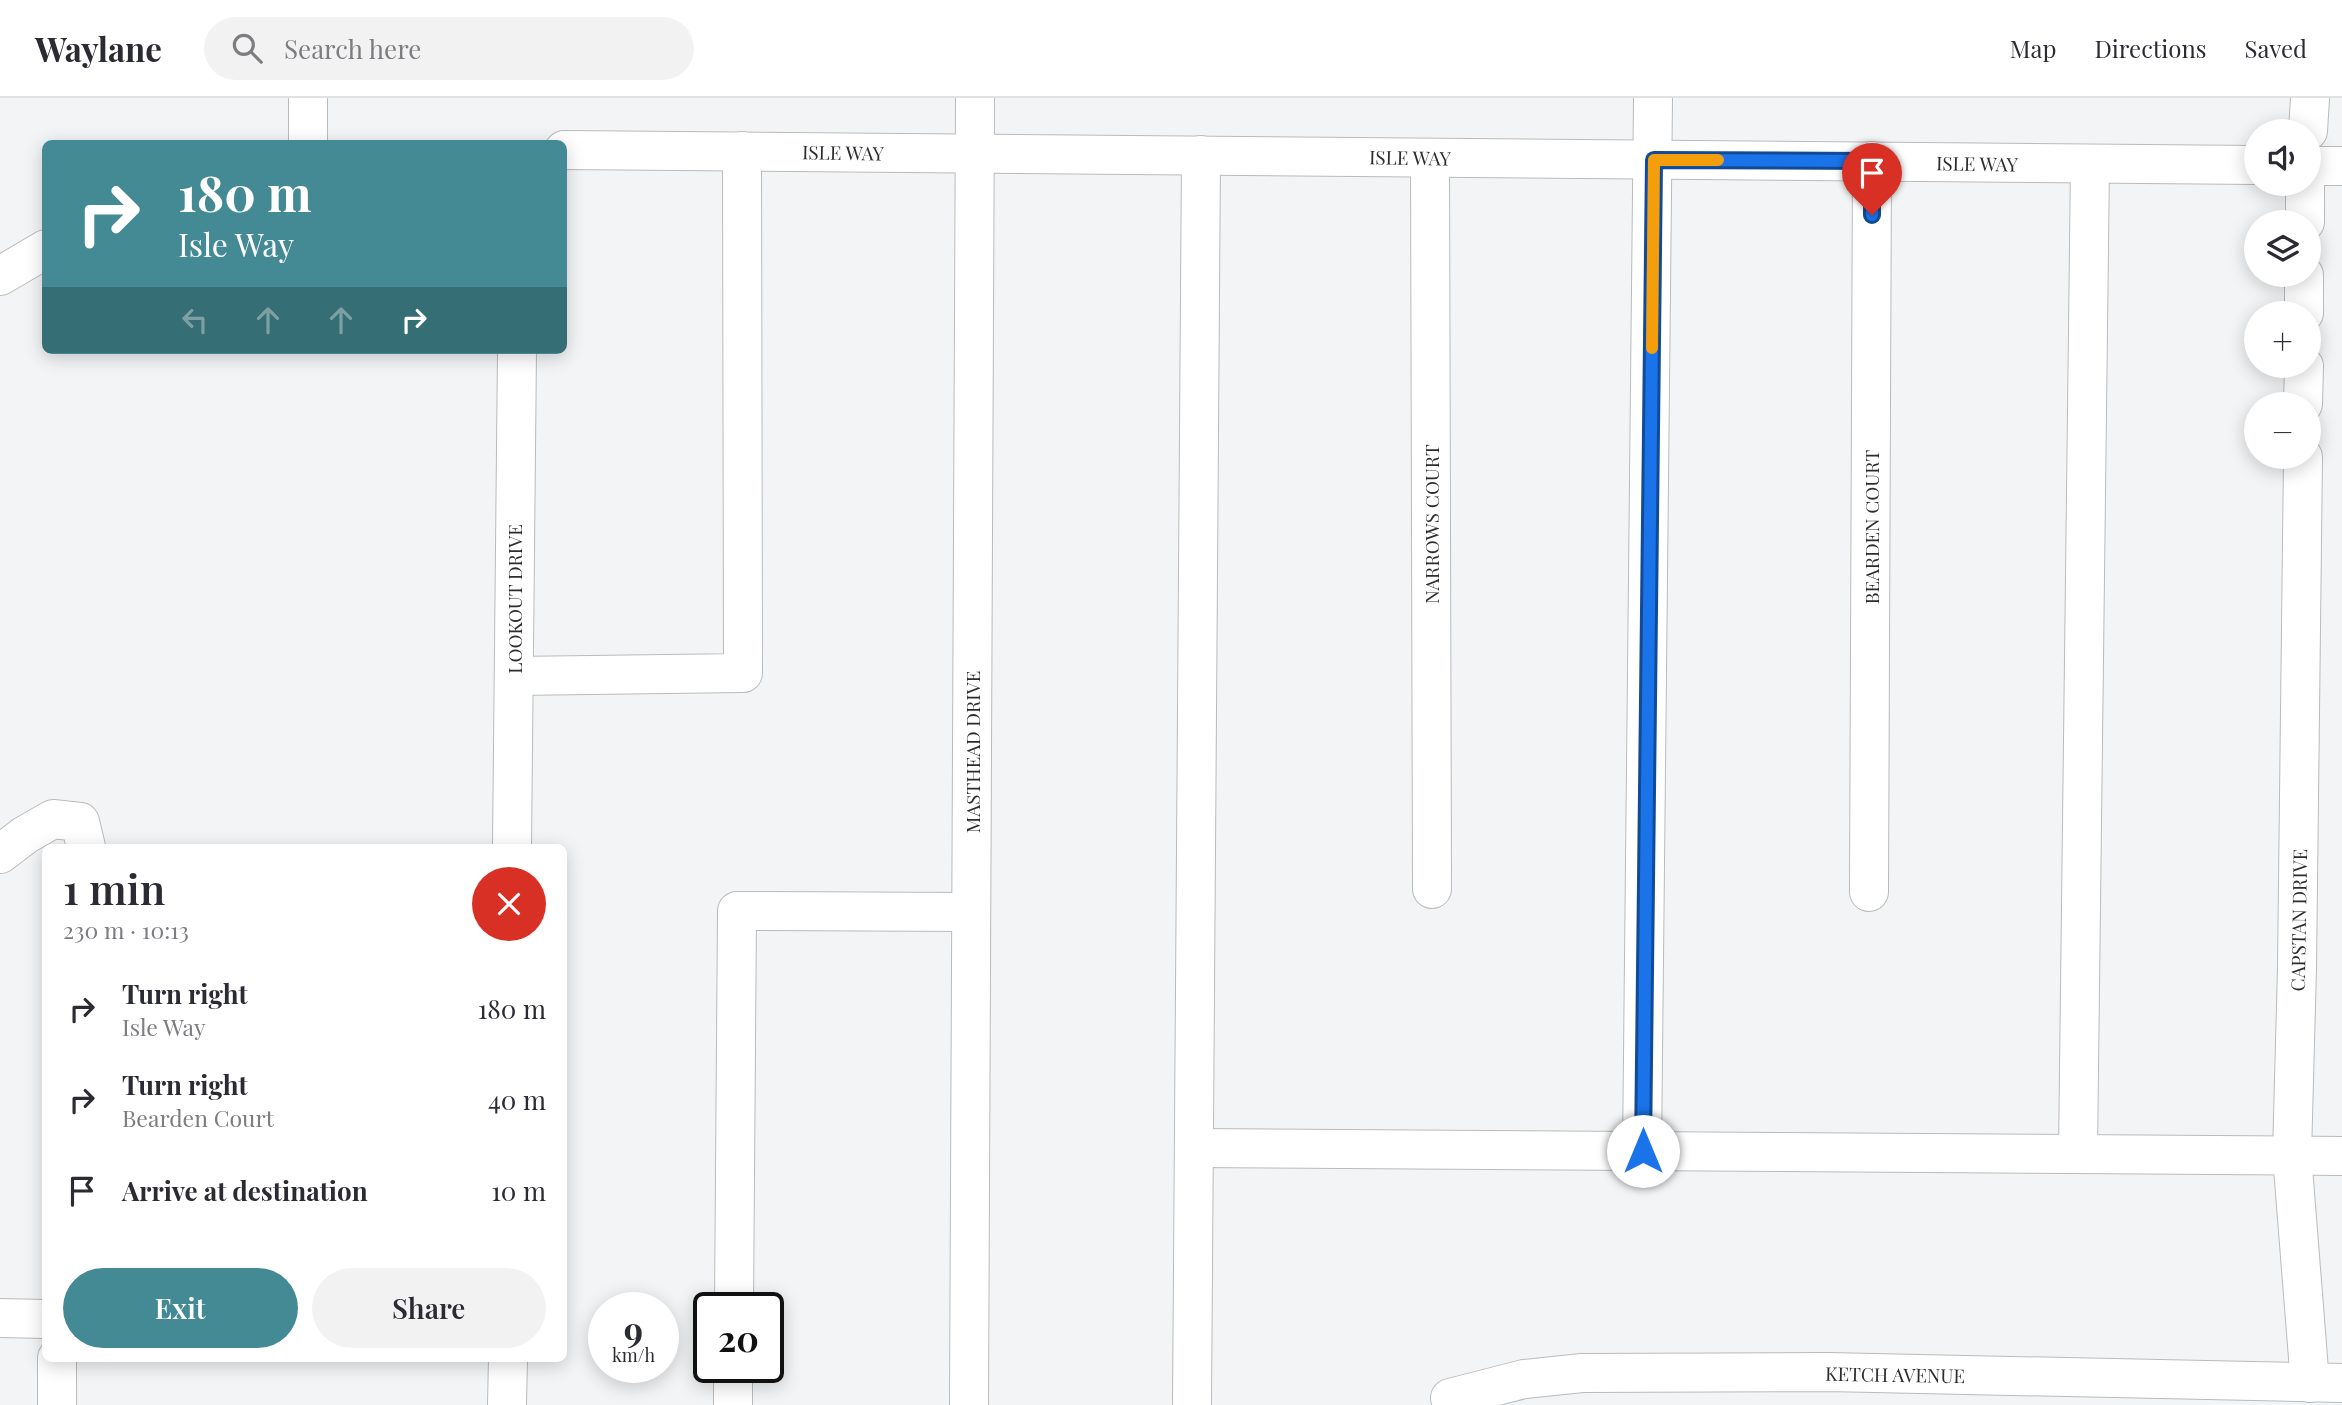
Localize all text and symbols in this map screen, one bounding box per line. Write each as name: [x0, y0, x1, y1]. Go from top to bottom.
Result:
search box: [204, 17, 694, 80]
text: Waylane: [35, 26, 162, 70]
icon: search: [228, 29, 266, 67]
text: Search here: [284, 31, 421, 66]
text: Map: [2010, 32, 2056, 64]
text: Directions: [2094, 32, 2207, 64]
text: Saved: [2245, 32, 2307, 64]
map controls: [2244, 119, 2321, 469]
button: sound: [2244, 119, 2321, 196]
street label: ISLE WAY: [802, 138, 885, 166]
street label: ISLE WAY: [1369, 143, 1452, 171]
pin: [1842, 143, 1902, 215]
street label: ISLE WAY: [1936, 149, 2019, 177]
icon: arrive: [1853, 154, 1891, 192]
text: 180 m: [178, 159, 312, 224]
icon: right: [63, 168, 154, 259]
button: layers: [2244, 210, 2321, 287]
text: Isle Way: [178, 222, 294, 265]
icon: left: [176, 301, 214, 339]
icon: ahead: [249, 301, 287, 339]
icon: ahead: [322, 301, 360, 339]
icon: right: [395, 301, 433, 339]
button: +: [2244, 301, 2321, 378]
button: −: [2244, 392, 2321, 469]
street label: NARROWS COURT: [1418, 444, 1444, 604]
street label: BEARDEN COURT: [1858, 450, 1884, 604]
street label: LOOKOUT DRIVE: [501, 524, 527, 674]
street label: MASTHEAD DRIVE: [959, 671, 985, 833]
street label: CAPSTAN DRIVE: [2284, 849, 2312, 991]
text: 1 min: [63, 860, 165, 916]
button: close: [472, 867, 546, 941]
text: 230 m · 10:13: [63, 914, 189, 945]
text: Turn right: [122, 976, 248, 1011]
icon: right: [63, 990, 101, 1028]
text: 180 m: [478, 991, 546, 1026]
text: Isle Way: [122, 1011, 206, 1042]
text: Turn right: [122, 1067, 248, 1102]
icon: right: [63, 1081, 101, 1119]
text: 40 m: [488, 1082, 546, 1117]
text: Bearden Court: [122, 1102, 274, 1133]
position arrow: [1606, 1114, 1680, 1188]
icon: arrive: [63, 1172, 101, 1210]
text: Arrive at destination: [122, 1173, 368, 1208]
text: 10 m: [491, 1173, 546, 1208]
button: Exit: [63, 1268, 298, 1348]
button: Share: [312, 1268, 546, 1348]
speed limit sign: 20: [693, 1292, 784, 1383]
text: 9: [624, 1305, 643, 1352]
text: km/h: [612, 1343, 655, 1367]
street label: KETCH AVENUE: [1825, 1360, 1965, 1388]

